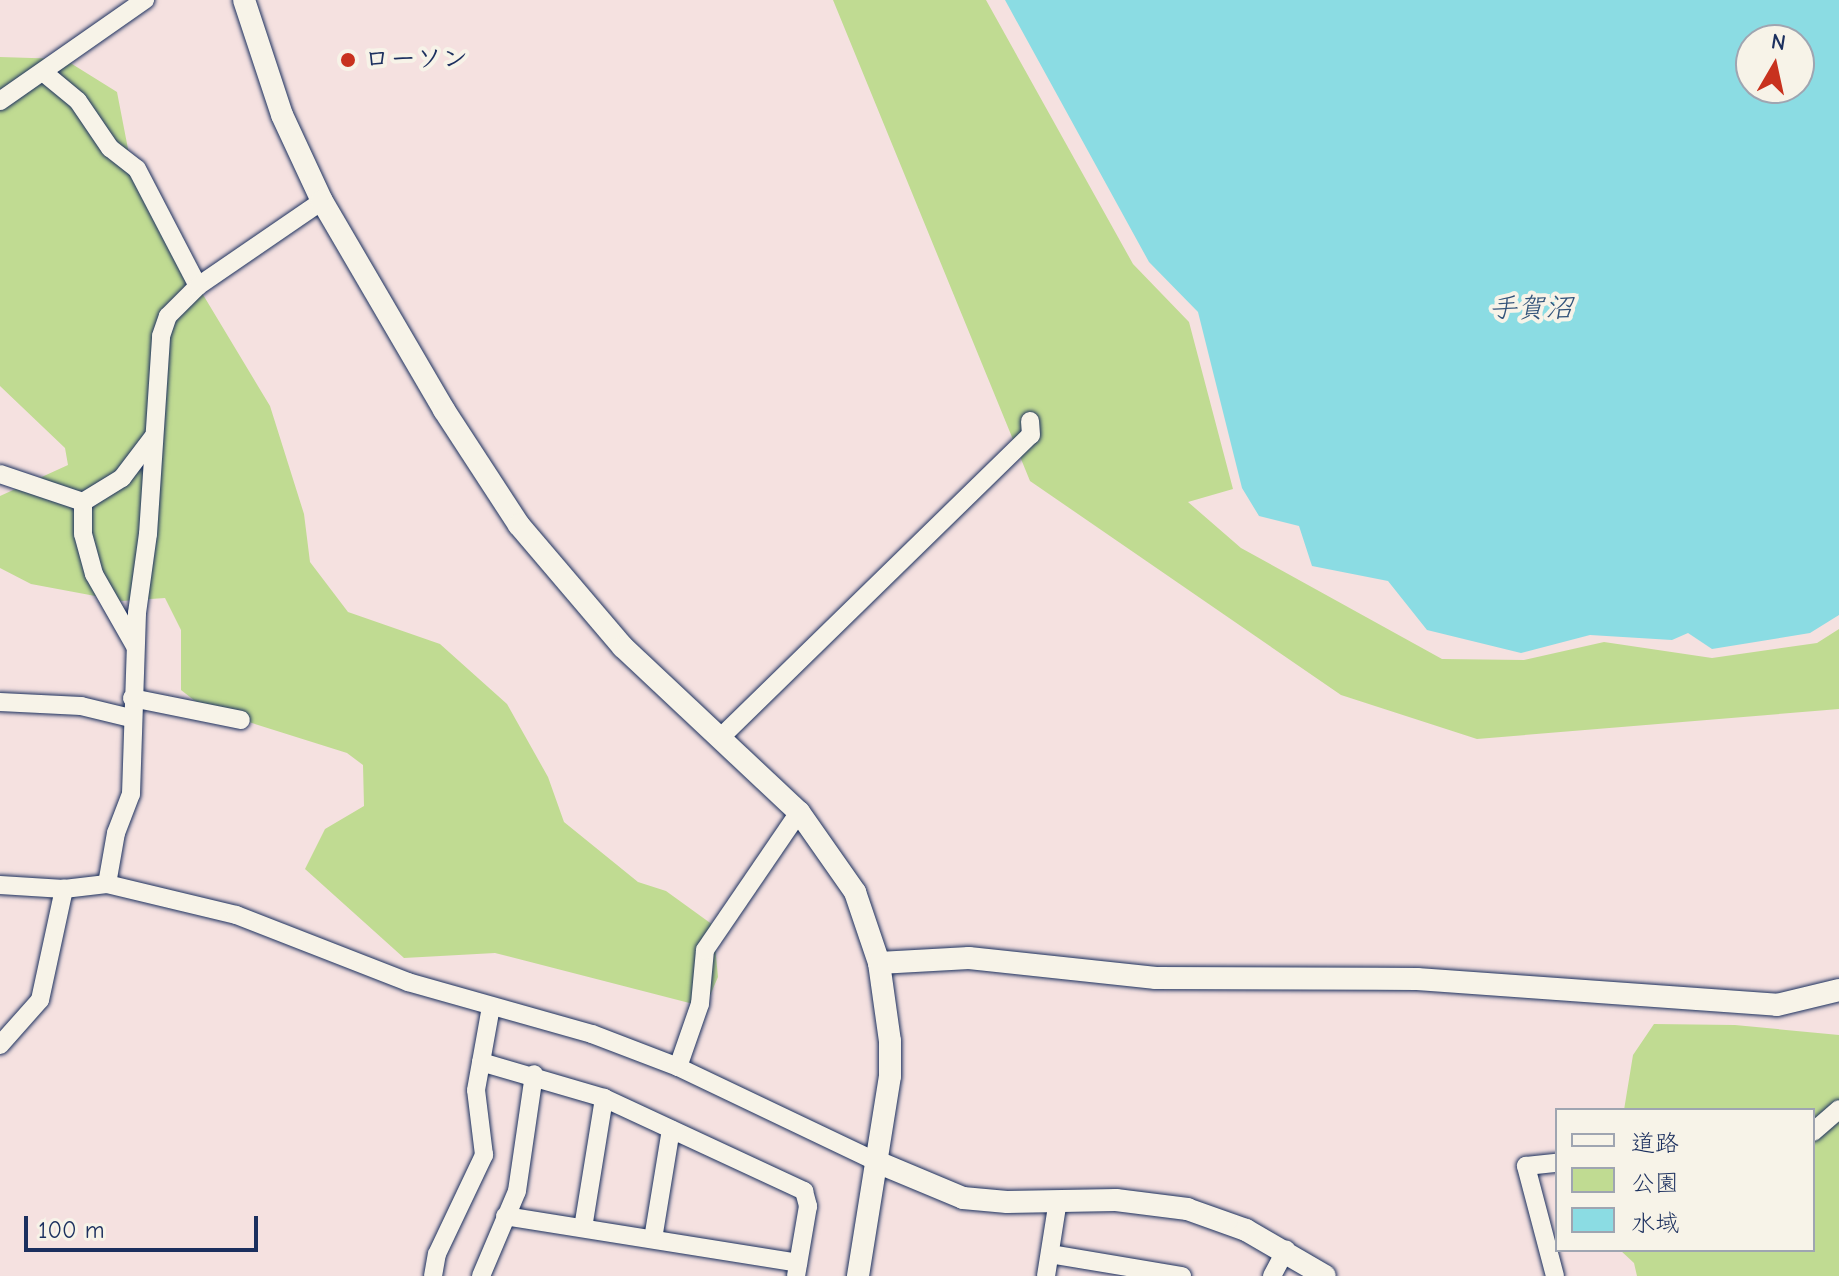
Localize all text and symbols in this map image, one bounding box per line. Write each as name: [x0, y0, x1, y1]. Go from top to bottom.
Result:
north arrow: [1735, 24, 1815, 104]
text: N: [1769, 28, 1788, 56]
place label: ローソン: [364, 44, 468, 76]
marker: ローソン: [339, 51, 357, 69]
water label: 手賀沼: [1489, 291, 1573, 325]
legend: [1555, 1108, 1815, 1252]
text: 道路: [1631, 1129, 1679, 1157]
text: 公園: [1631, 1169, 1679, 1197]
scale bar: [28, 1200, 262, 1250]
text: 水域: [1631, 1209, 1679, 1237]
text: 100 m: [38, 1216, 105, 1244]

